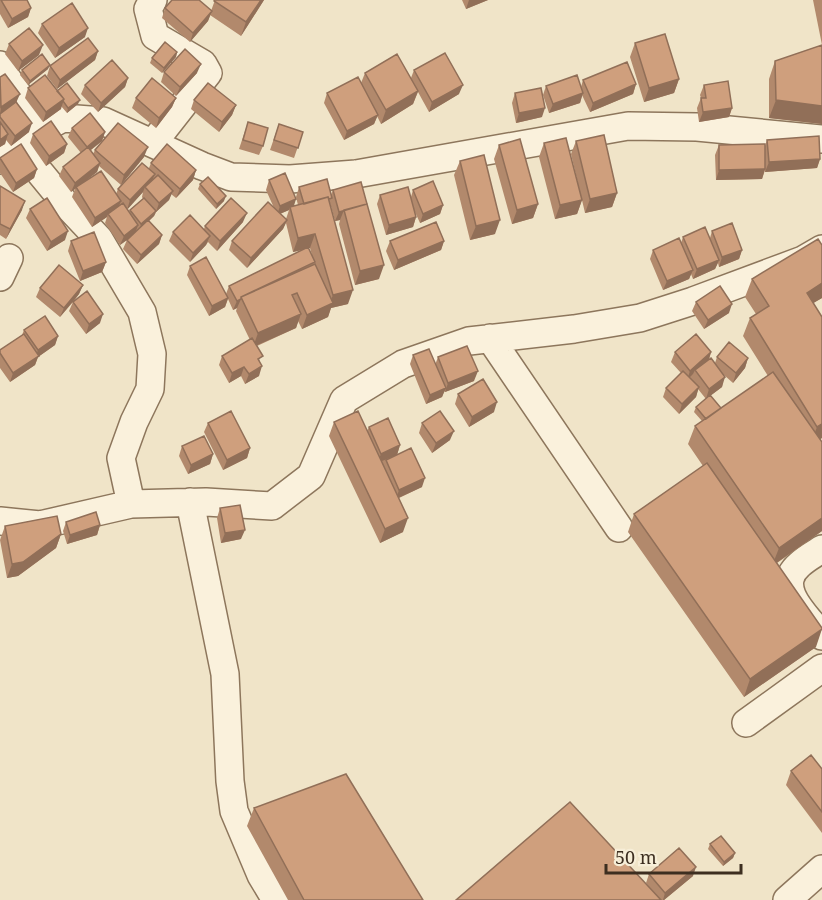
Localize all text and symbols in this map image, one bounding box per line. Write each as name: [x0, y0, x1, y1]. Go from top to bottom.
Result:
scale bar: [606, 837, 741, 875]
text: 50 m: [615, 845, 657, 869]

